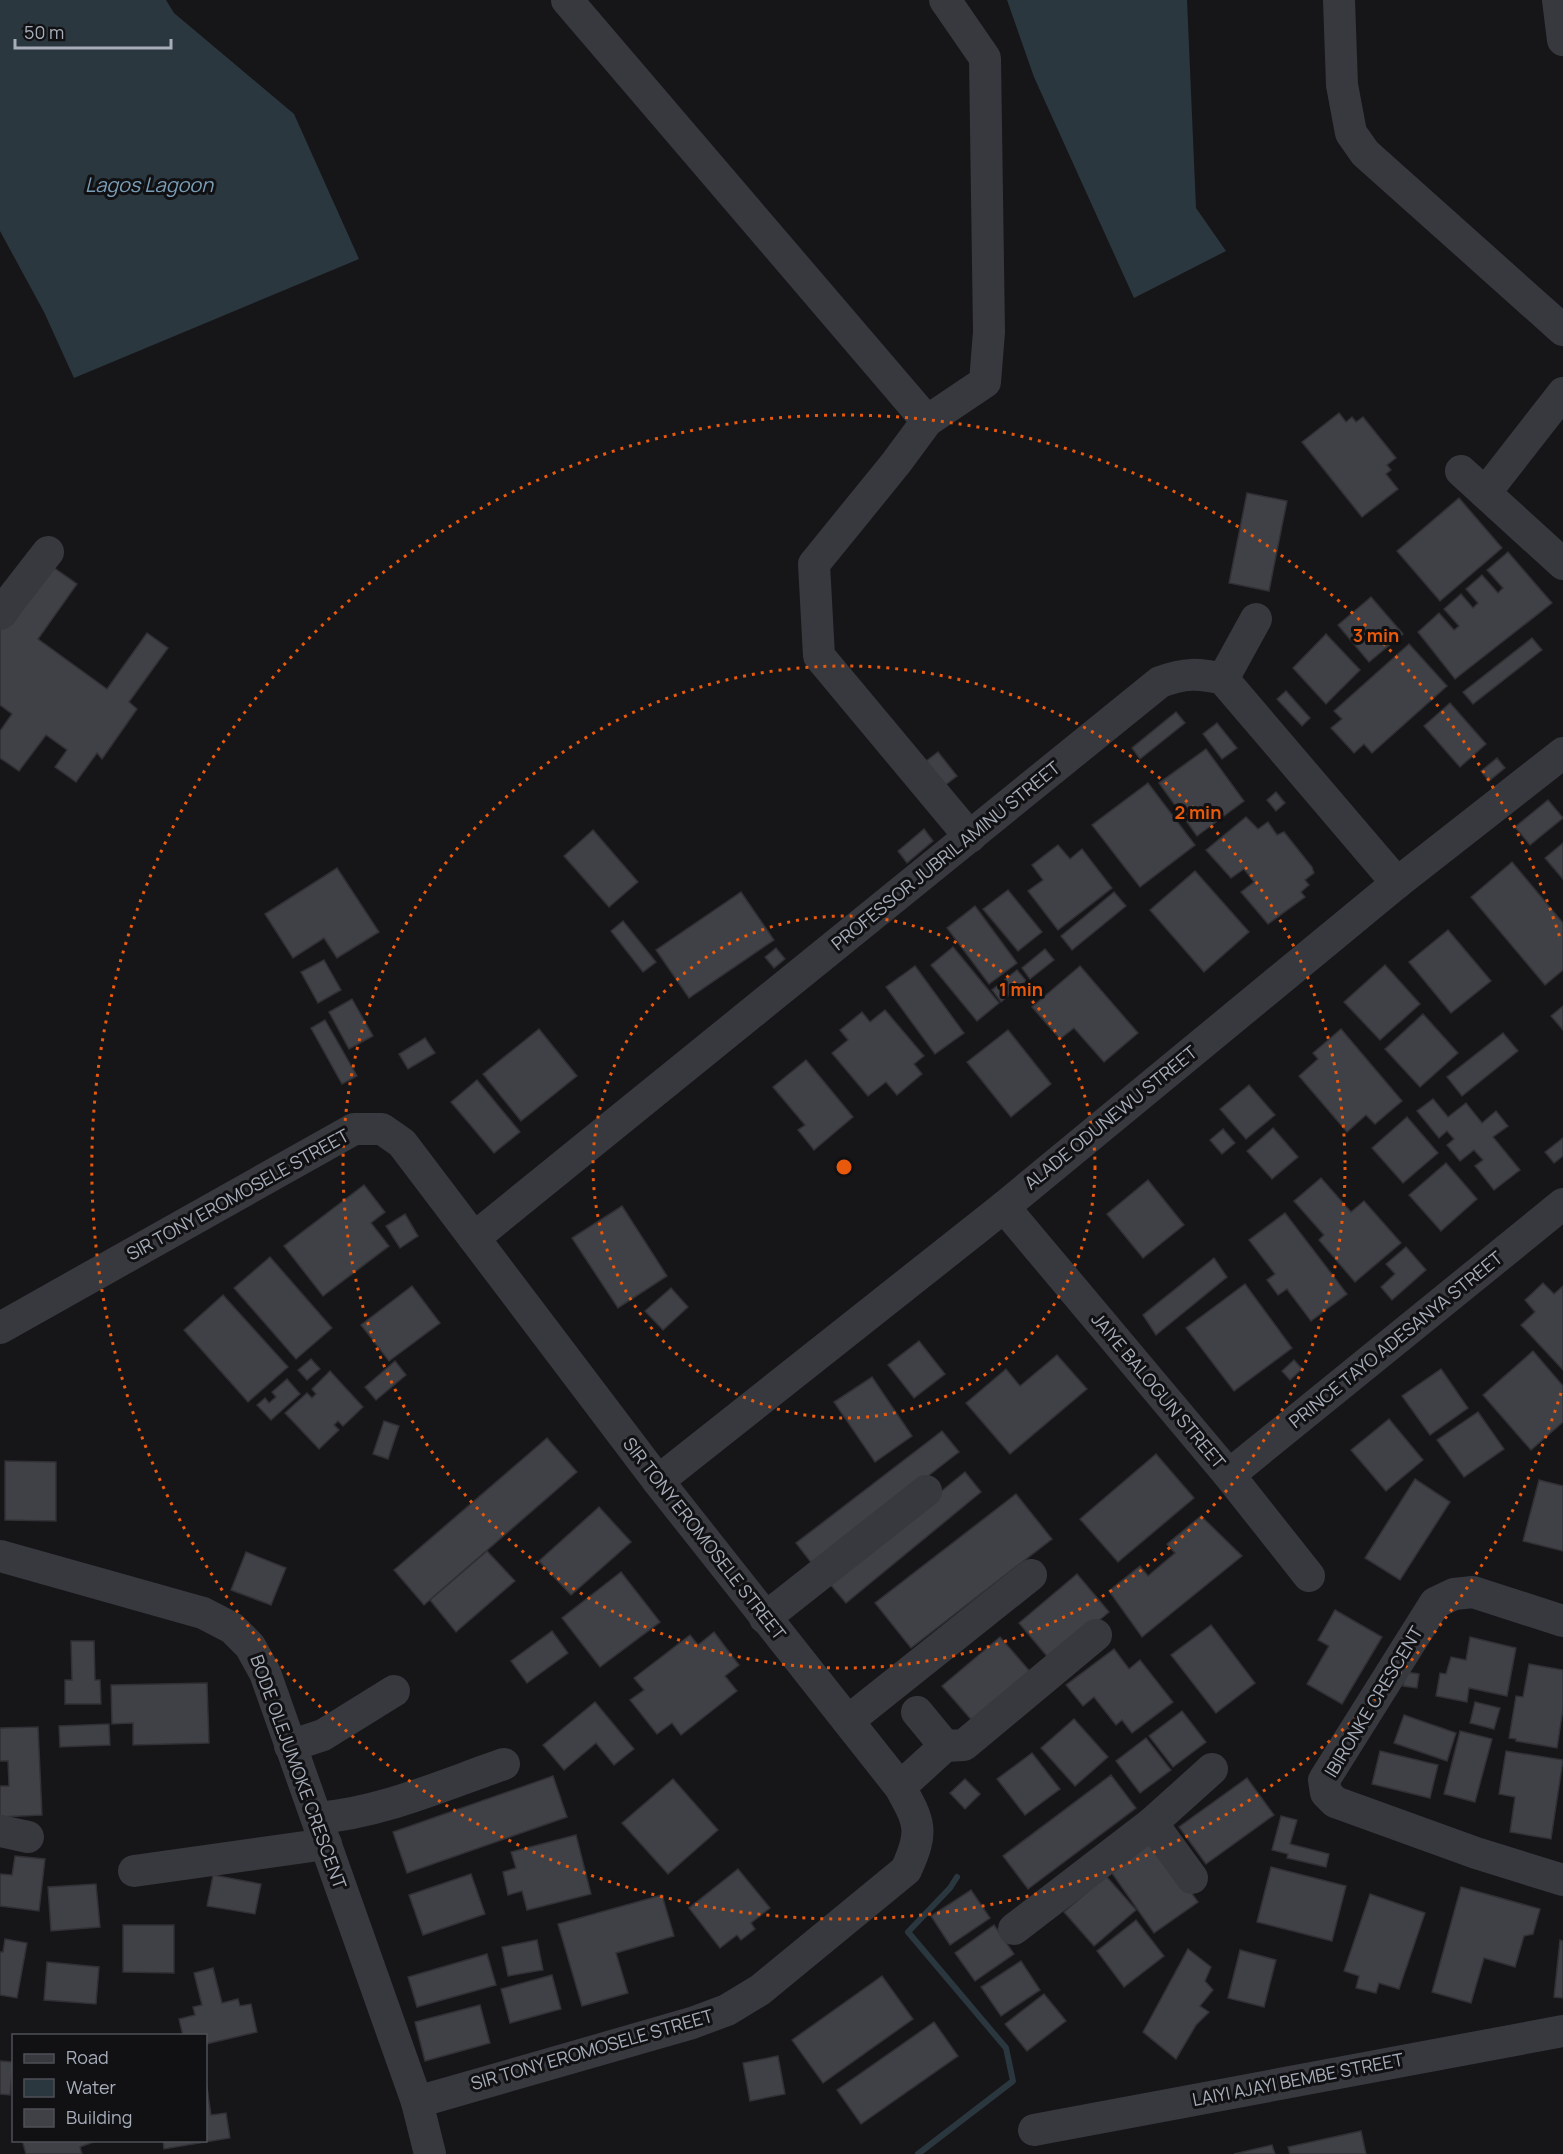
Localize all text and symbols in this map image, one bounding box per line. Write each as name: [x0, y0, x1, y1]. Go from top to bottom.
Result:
scale bar: [15, 12, 171, 50]
text: 50 m: [24, 20, 64, 44]
water label: Lagos Lagoon: [85, 171, 214, 198]
text: 3 min: [1353, 623, 1399, 647]
street label: PROFESSOR JUBRIL AMINU STREET: [826, 755, 1065, 955]
text: 2 min: [1175, 800, 1221, 824]
text: 1 min: [999, 977, 1043, 1001]
street label: ALADE ODUNEWU STREET: [1019, 1040, 1202, 1194]
street label: SIR TONY EROMOSELE STREET: [122, 1123, 353, 1265]
centre of rings: [834, 1157, 854, 1177]
street label: PRINCE TAYO ADESANYA STREET: [1284, 1245, 1507, 1433]
street label: JAIYE BALOGUN STREET: [1086, 1307, 1231, 1474]
street label: SIR TONY EROMOSELE STREET: [618, 1432, 792, 1645]
street label: IBIRONKE CRESCENT: [1319, 1621, 1428, 1781]
street label: BODE OLEJUMOKE CRESCENT: [245, 1651, 353, 1892]
street label: SIR TONY EROMOSELE STREET: [468, 2003, 716, 2095]
legend: [12, 2034, 207, 2142]
text: Road: [66, 2045, 109, 2069]
street label: LAIYI AJAYI BEMBE STREET: [1190, 2047, 1406, 2111]
text: Water: [66, 2075, 116, 2099]
text: Building: [66, 2105, 132, 2129]

